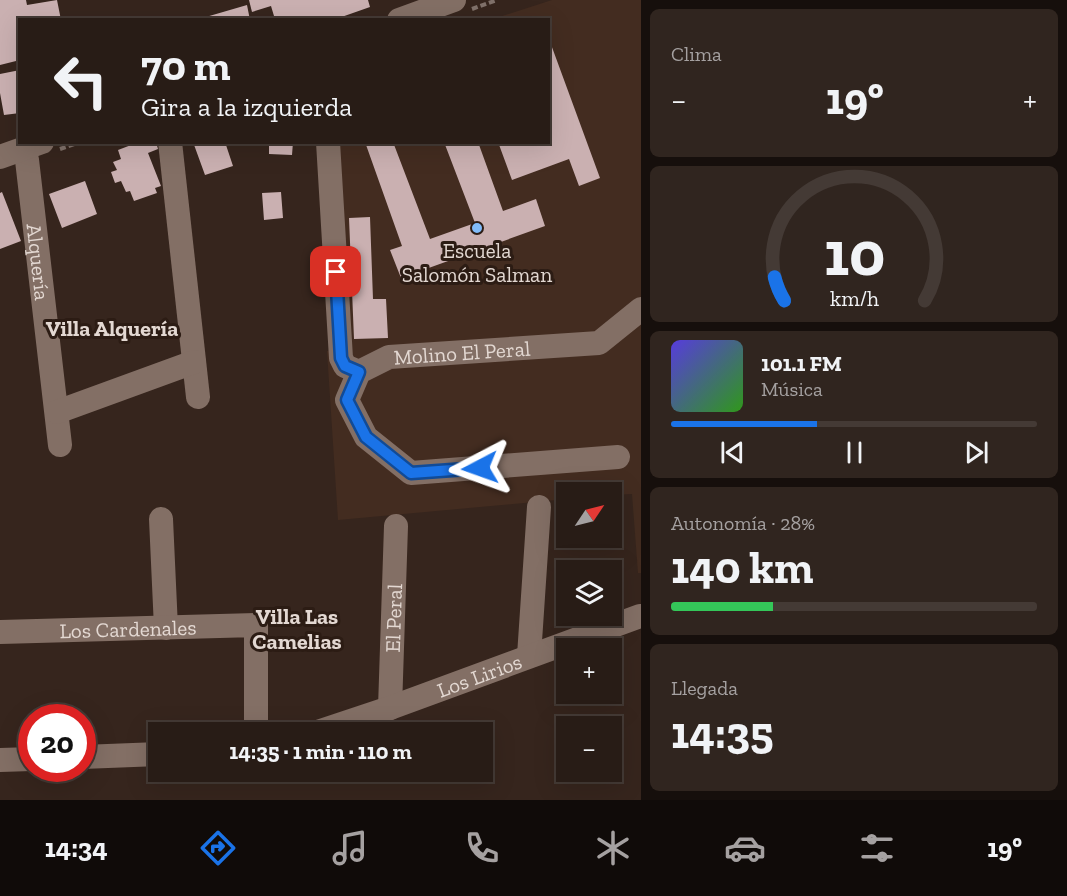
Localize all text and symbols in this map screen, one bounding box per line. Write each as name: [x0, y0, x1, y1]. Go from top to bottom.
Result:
text: 70 m: [141, 40, 231, 91]
icon: left: [42, 42, 120, 120]
text: Clima: [671, 42, 722, 66]
text: 19°: [826, 72, 884, 126]
text: −: [671, 80, 686, 119]
text: +: [1023, 80, 1037, 119]
text: Gira a la izquierda: [141, 91, 352, 123]
text: 10: [823, 216, 885, 291]
marker: Escuela Salomón Salman: [470, 221, 484, 235]
street label: Alquería: [22, 222, 56, 302]
place label: Escuela Salomón Salman: [402, 238, 552, 287]
pin: [310, 246, 361, 297]
icon: arrive: [319, 255, 352, 288]
text: km/h: [830, 286, 878, 311]
district label: Villa Alquería: [46, 315, 178, 342]
street label: Molino El Peral: [393, 335, 531, 369]
text: 101.1 FM: [761, 350, 842, 377]
text: Música: [761, 377, 823, 401]
position arrow: [448, 436, 512, 500]
icon: previous: [716, 436, 749, 469]
icon: pause: [838, 436, 871, 469]
icon: next: [960, 436, 993, 469]
north arrow: [556, 482, 622, 548]
map controls: [556, 482, 622, 782]
text: Autonomía · 28%: [671, 511, 815, 535]
text: 140 km: [671, 541, 813, 595]
button: layers: [556, 560, 622, 626]
street label: El Peral: [379, 583, 407, 653]
district label: Villa Las Camelias: [252, 603, 342, 655]
street label: Los Cardenales: [59, 614, 197, 643]
button: +: [556, 638, 622, 704]
street label: Los Lirios: [434, 648, 525, 702]
text: Llegada: [671, 676, 738, 700]
speed limit sign: 20: [18, 704, 96, 782]
text: 14:35: [671, 706, 773, 760]
button: −: [556, 716, 622, 782]
text: 14:35 · 1 min · 110 m: [229, 738, 412, 765]
icon: directions: [197, 827, 239, 869]
icon: music: [329, 827, 371, 869]
icon: phone: [461, 827, 503, 869]
icon: climate: [592, 827, 634, 869]
icon: car: [724, 827, 766, 869]
icon: filters: [856, 827, 898, 869]
text: 14:34: [45, 832, 108, 864]
text: 19°: [987, 832, 1022, 864]

